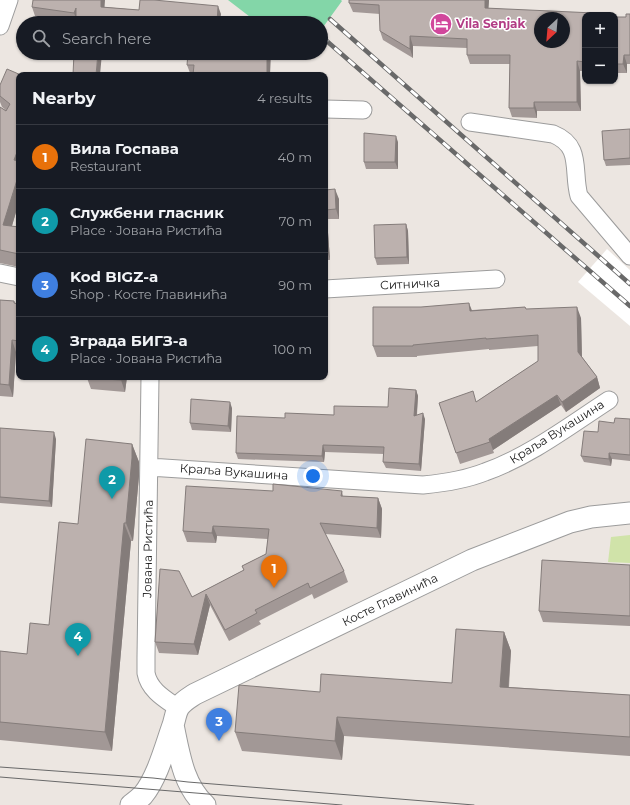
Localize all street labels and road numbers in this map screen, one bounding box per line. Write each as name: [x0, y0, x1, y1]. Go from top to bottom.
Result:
street label: Ситничка: [380, 274, 440, 293]
street label: Краља Вукашина: [507, 396, 607, 467]
street label: Краља Вукашина: [179, 460, 289, 483]
street label: Јована Ристића: [139, 500, 156, 598]
street label: Косте Главинића: [339, 570, 440, 629]

